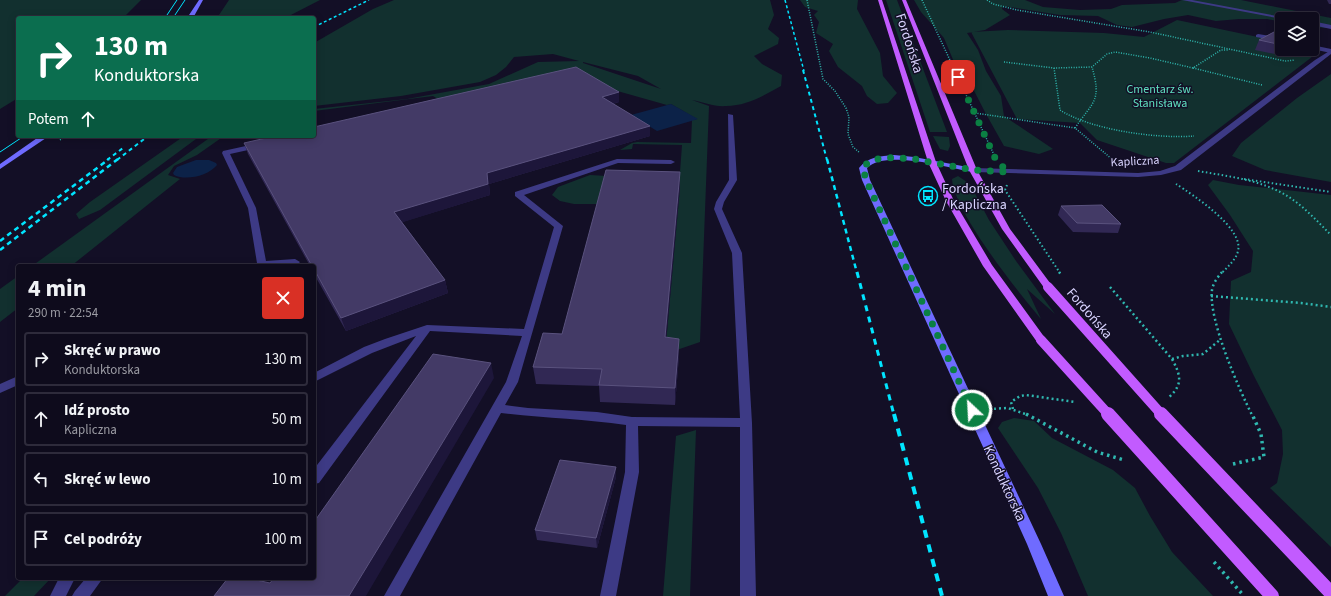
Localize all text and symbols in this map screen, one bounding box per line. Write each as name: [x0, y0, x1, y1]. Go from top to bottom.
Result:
street label: Fordońska: [890, 11, 928, 76]
map controls: [1275, 12, 1319, 56]
button: layers: [1275, 12, 1319, 56]
text: 130 m: [94, 26, 168, 66]
icon: right: [28, 32, 80, 84]
pin: [941, 60, 975, 94]
text: Konduktorska: [94, 63, 199, 88]
icon: arrive: [947, 66, 969, 88]
park label: Cmentarz św. Stanisława: [1127, 81, 1193, 112]
icon: ahead: [77, 108, 99, 130]
text: Potem: [28, 109, 69, 130]
street label: Kapliczna: [1110, 152, 1160, 171]
place label: Fordońska / Kapliczna: [942, 179, 1007, 215]
bus stop icon: Fordońska / Kapliczna: [917, 185, 939, 207]
text: 4 min: [28, 271, 86, 306]
button: close: [262, 277, 304, 319]
street label: Fordońska: [1061, 284, 1117, 344]
text: 290 m · 22:54: [28, 304, 98, 322]
text: Skręć w prawo: [64, 340, 161, 361]
icon: right: [30, 348, 52, 370]
text: 130 m: [264, 349, 302, 370]
text: Konduktorska: [64, 361, 140, 379]
position arrow: [951, 389, 993, 431]
text: Idź prosto: [64, 400, 130, 421]
icon: ahead: [30, 408, 52, 430]
text: 50 m: [272, 409, 302, 430]
text: Kapliczna: [64, 421, 117, 439]
street label: Konduktorska: [978, 442, 1030, 525]
icon: left: [30, 468, 52, 490]
text: Skręć w lewo: [64, 469, 151, 490]
text: 10 m: [272, 469, 302, 490]
icon: arrive: [30, 528, 52, 550]
text: Cel podróży: [64, 529, 142, 550]
text: 100 m: [264, 529, 302, 550]

